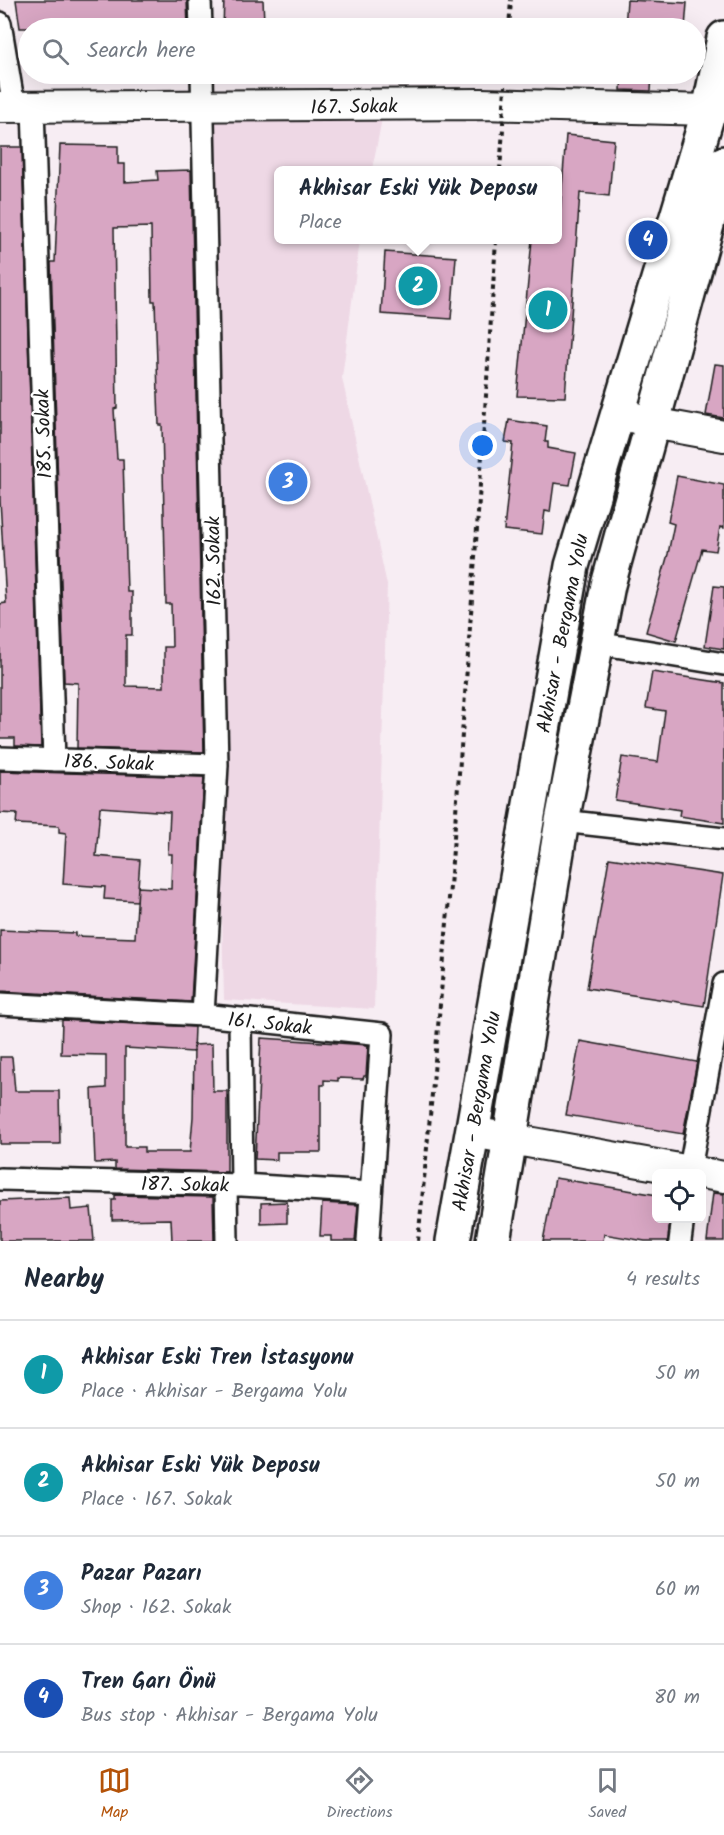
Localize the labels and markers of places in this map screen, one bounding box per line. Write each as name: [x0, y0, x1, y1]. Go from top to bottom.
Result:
pin: 4: [628, 218, 668, 262]
pin: 2: [398, 264, 438, 308]
pin: 1: [528, 288, 568, 332]
pin: 3: [268, 460, 308, 504]

